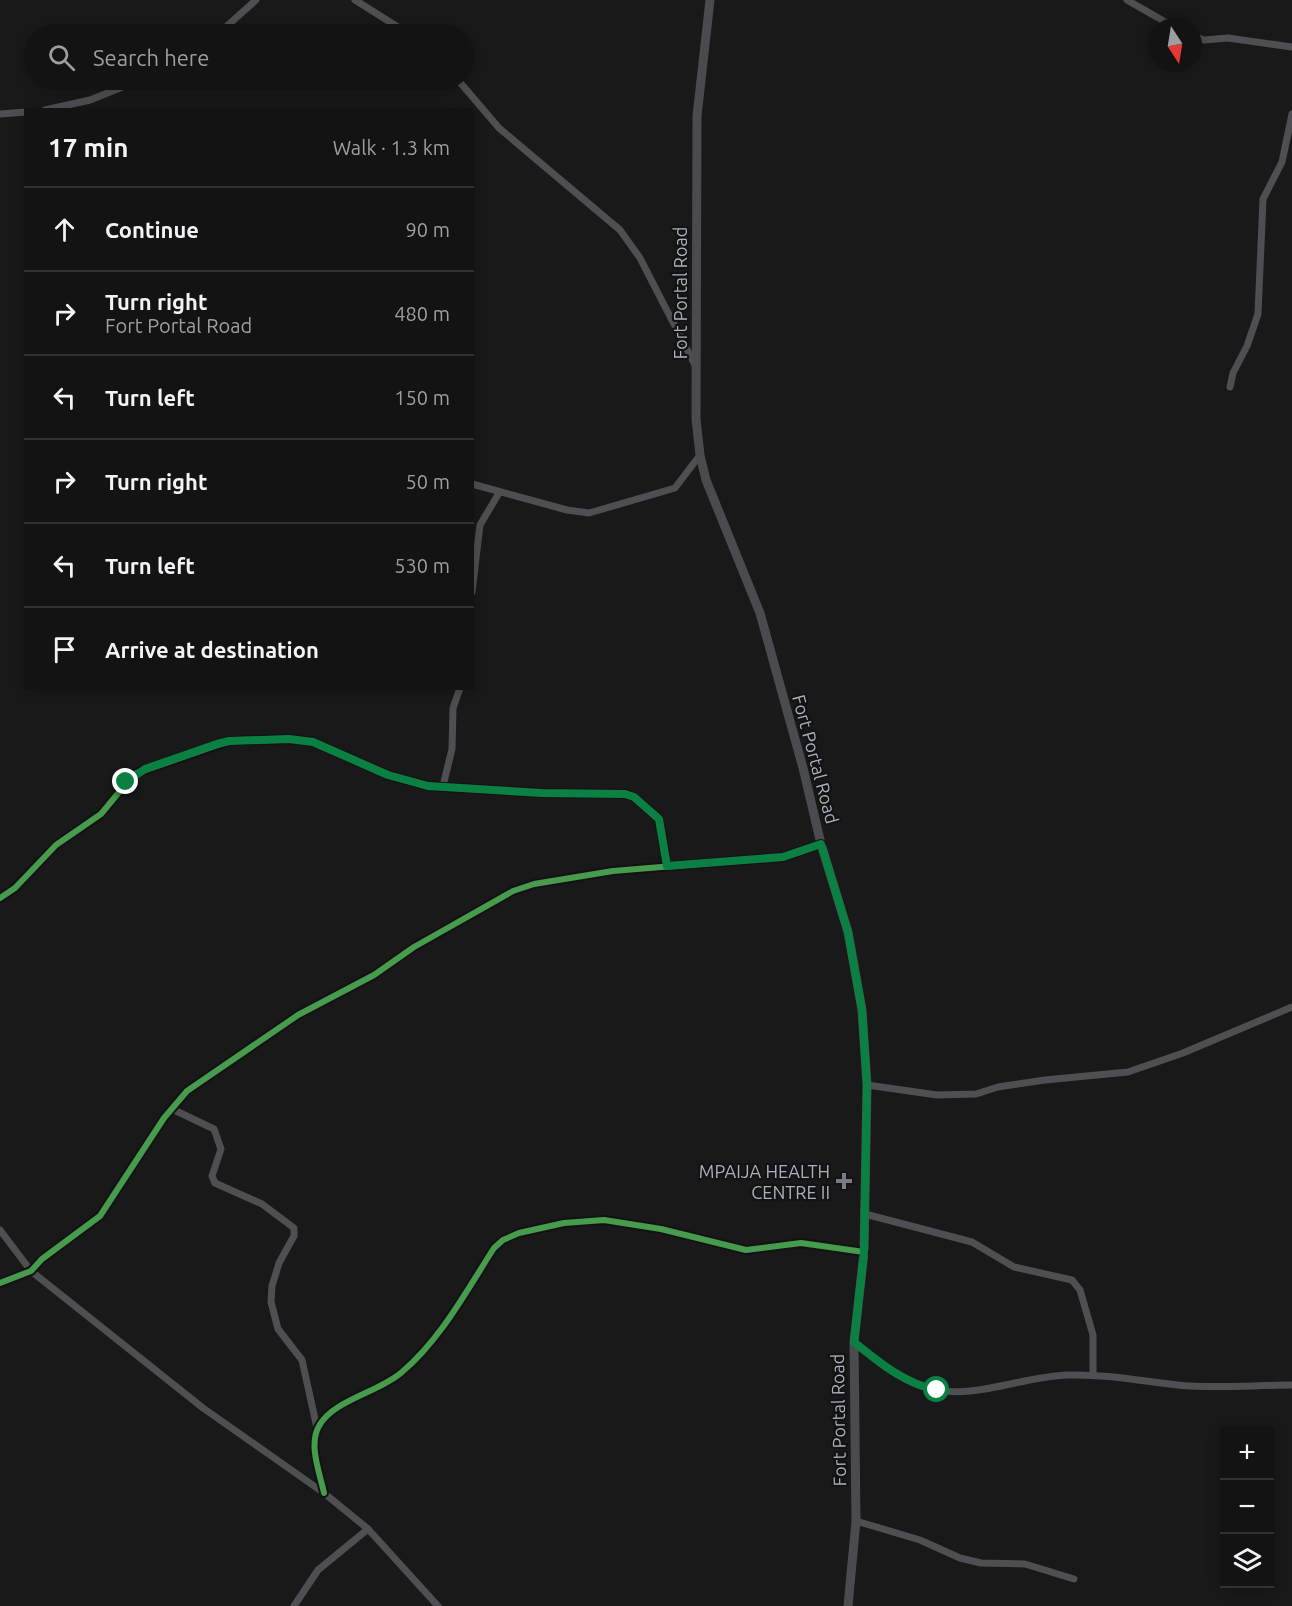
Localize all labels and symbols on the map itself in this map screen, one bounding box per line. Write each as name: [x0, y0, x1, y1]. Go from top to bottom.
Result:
north arrow: [1148, 18, 1202, 72]
street label: Fort Portal Road: [670, 227, 690, 359]
street label: Fort Portal Road: [789, 692, 843, 826]
route end: [112, 768, 138, 794]
place label: MPAIJA HEALTH CENTRE II: [699, 1161, 830, 1202]
marker: MPAIJA HEALTH CENTRE II: [835, 1172, 853, 1190]
street label: Fort Portal Road: [827, 1354, 849, 1486]
route start: [923, 1376, 949, 1402]

